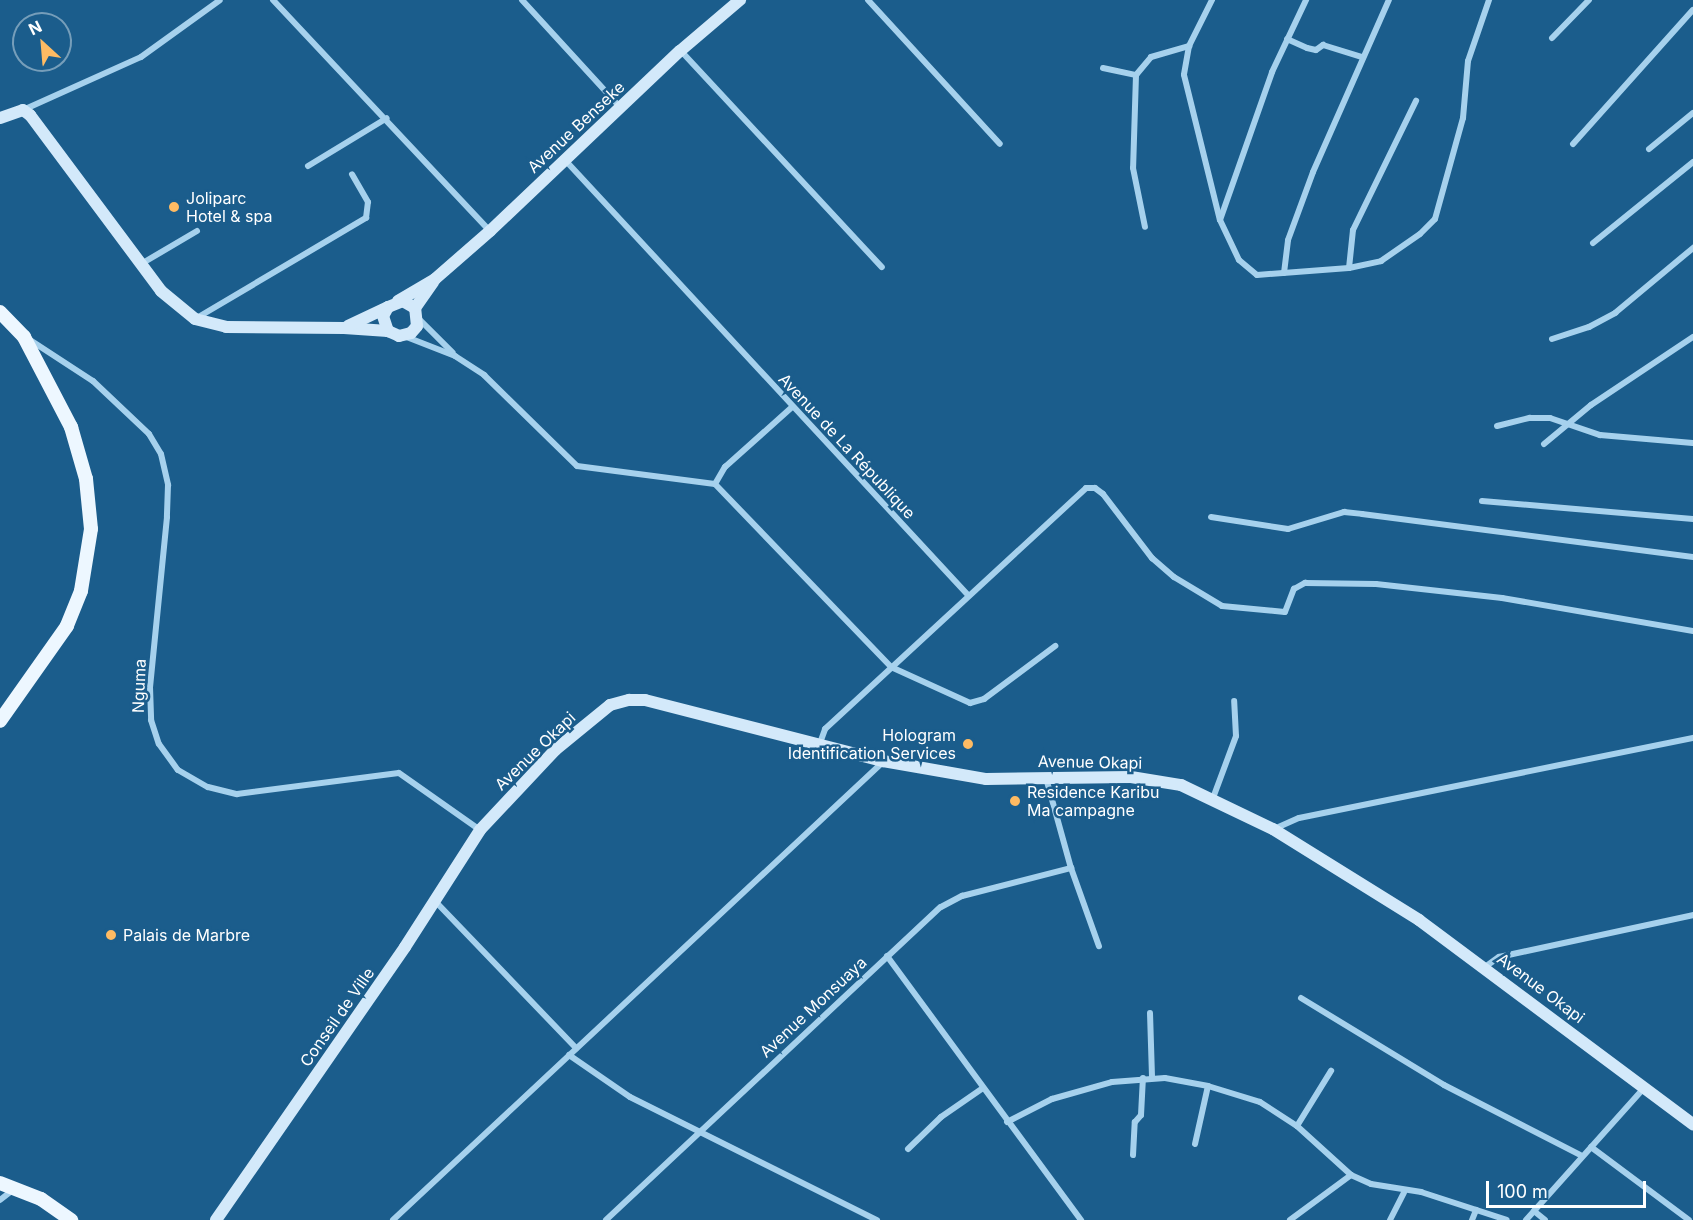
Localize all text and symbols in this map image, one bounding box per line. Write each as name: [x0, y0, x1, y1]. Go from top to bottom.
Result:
north arrow: [12, 12, 72, 72]
text: N: [25, 16, 45, 39]
street label: Avenue Benseke: [524, 77, 628, 177]
place label: Joliparc Hotel & spa: [186, 188, 272, 226]
marker: Joliparc Hotel & spa: [167, 200, 181, 214]
street label: Avenue de La République: [775, 369, 919, 523]
street label: Nguma: [128, 659, 150, 713]
street label: Avenue Okapi: [491, 708, 579, 794]
place label: Hologram Identification Services: [788, 725, 956, 763]
marker: Hologram Identification Services: [961, 737, 975, 751]
street label: Avenue Okapi: [1038, 751, 1142, 773]
place label: Residence Karibu Ma campagne: [1027, 782, 1159, 820]
marker: Residence Karibu Ma campagne: [1008, 794, 1022, 808]
place label: Palais de Marbre: [123, 925, 250, 945]
marker: Palais de Marbre: [104, 928, 118, 942]
street label: Avenue Okapi: [1494, 949, 1588, 1027]
street label: Avenue Monsuaya: [756, 953, 870, 1061]
street label: Conseil de Ville: [296, 964, 378, 1070]
scale bar: [1489, 1169, 1650, 1207]
text: 100 m: [1497, 1181, 1548, 1202]

